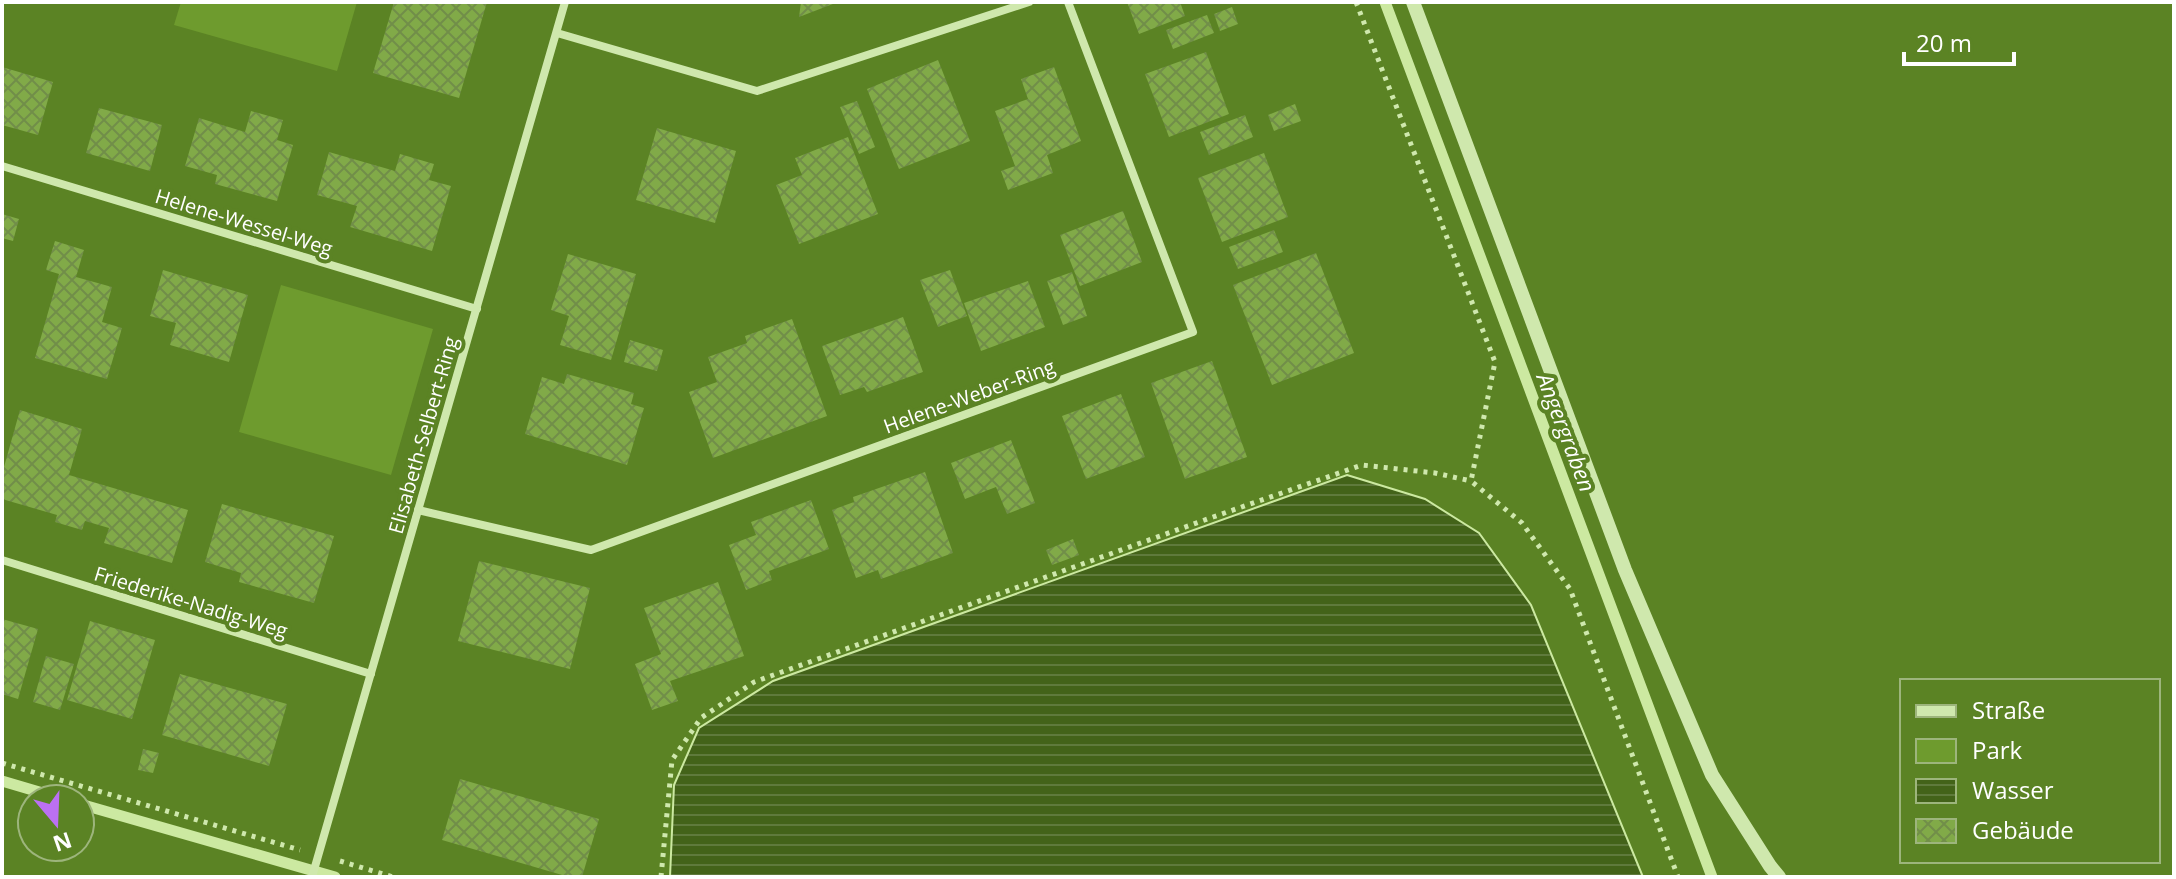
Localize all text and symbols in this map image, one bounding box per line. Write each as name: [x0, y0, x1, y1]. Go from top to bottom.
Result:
scale bar: [1904, 16, 2014, 66]
text: 20 m: [1916, 26, 1972, 59]
street label: Helene-Wessel-Weg: [152, 182, 336, 262]
street label: Elisabeth-Selbert-Ring: [382, 333, 464, 537]
street label: Helene-Weber-Ring: [880, 352, 1059, 440]
water label: Angergraben: [1530, 366, 1603, 496]
street label: Friederike-Nadig-Weg: [91, 560, 291, 644]
legend: [1900, 679, 2160, 863]
text: Straße: [1972, 693, 2045, 726]
text: Park: [1972, 733, 2023, 766]
text: Wasser: [1972, 773, 2054, 806]
north arrow: [16, 783, 96, 863]
text: Gebäude: [1972, 813, 2074, 846]
text: N: [49, 826, 76, 860]

